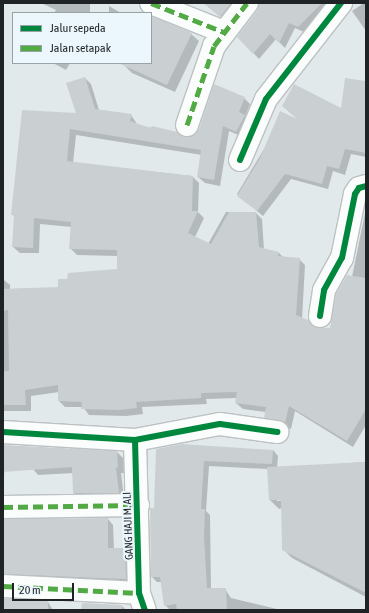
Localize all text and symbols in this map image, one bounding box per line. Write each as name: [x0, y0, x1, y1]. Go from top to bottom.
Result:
legend: [12, 12, 152, 64]
text: Jalur sepeda: [50, 21, 106, 35]
text: Jalan setapak: [50, 41, 111, 55]
street label: GANG HAJI M. ALI: [120, 492, 136, 560]
scale bar: [14, 575, 76, 601]
text: 20 m: [19, 583, 41, 597]

